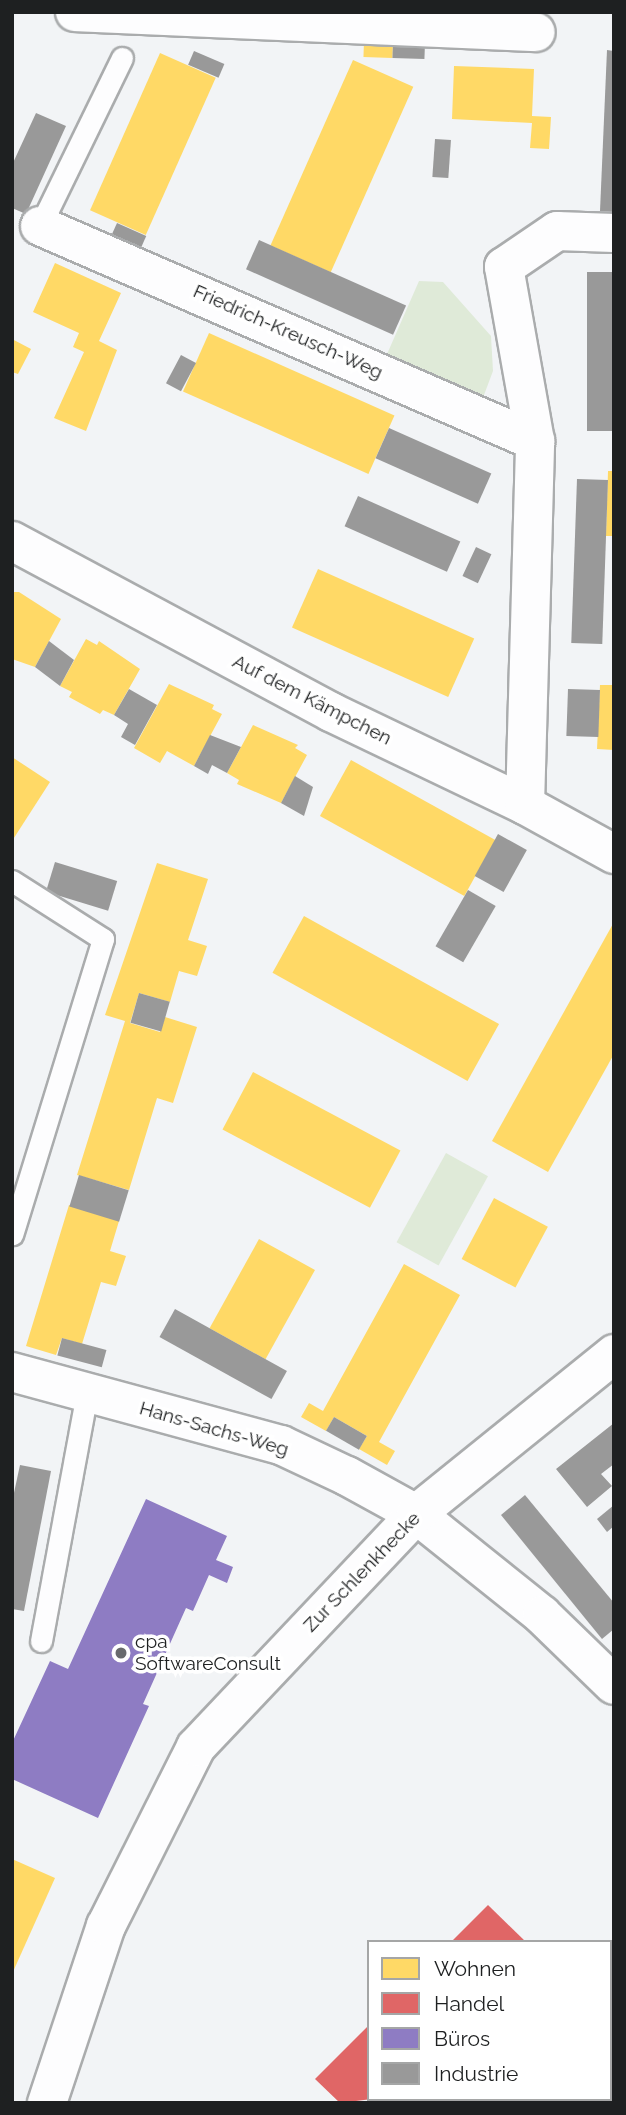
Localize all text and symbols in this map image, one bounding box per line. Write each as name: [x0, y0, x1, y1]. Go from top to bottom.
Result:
street label: Friedrich-Kreusch-Weg: [190, 280, 386, 384]
street label: Auf dem Kämpchen: [229, 650, 395, 750]
street label: Hans-Sachs-Weg: [137, 1397, 291, 1461]
street label: Zur Schlenkhecke: [299, 1507, 425, 1637]
place label: cpa SoftwareConsult: [135, 1631, 281, 1675]
marker: cpa SoftwareConsult: [113, 1645, 129, 1661]
legend: [367, 1940, 612, 2101]
text: Wohnen: [434, 1956, 516, 1981]
text: Handel: [434, 1991, 504, 2016]
text: Büros: [434, 2026, 490, 2051]
text: Industrie: [434, 2061, 518, 2086]

